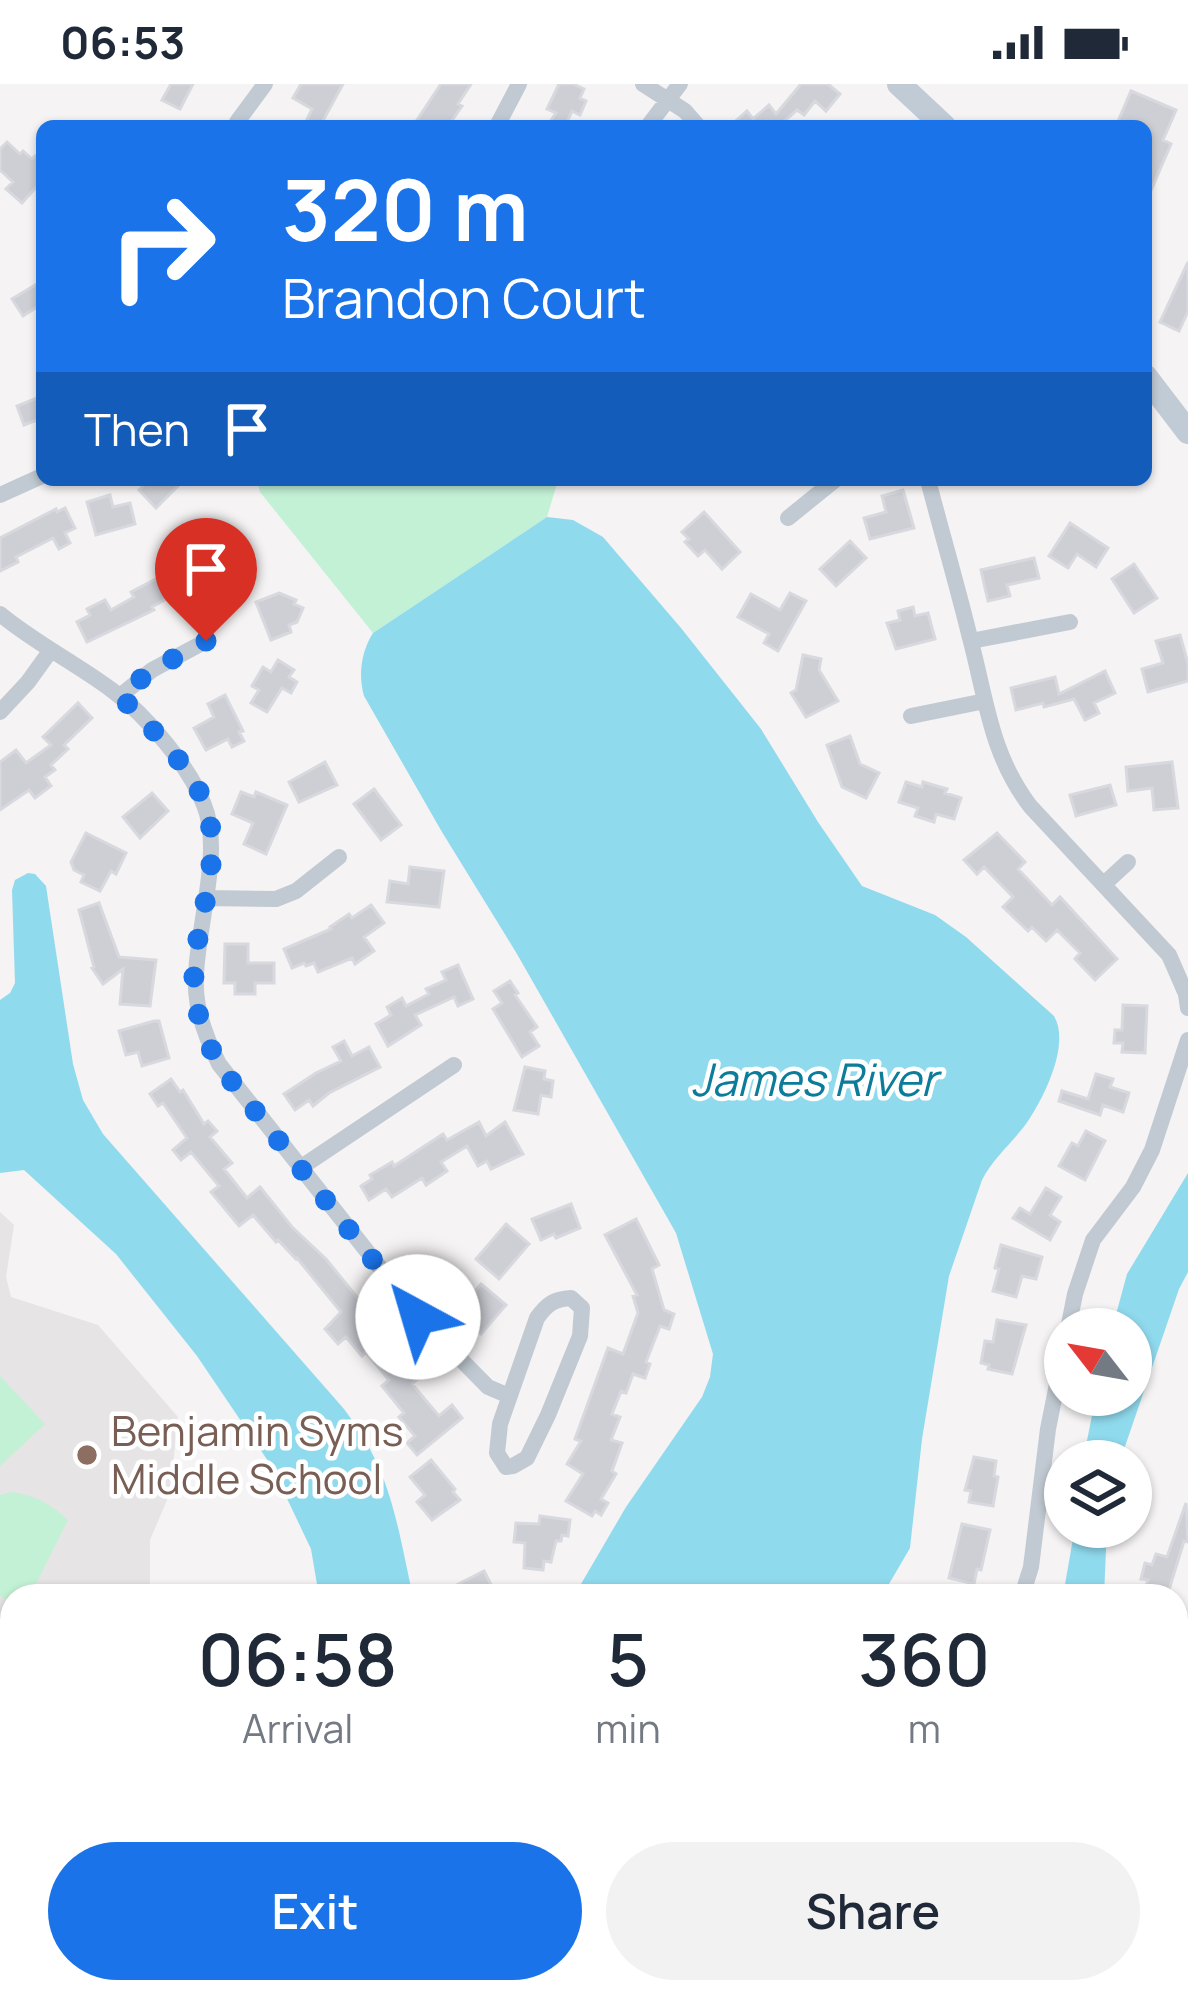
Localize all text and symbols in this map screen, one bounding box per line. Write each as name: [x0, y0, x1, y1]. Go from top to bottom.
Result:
text: 06:53: [60, 11, 186, 73]
text: 320 m: [282, 151, 528, 266]
icon: right: [84, 168, 240, 324]
text: Brandon Court: [282, 260, 646, 334]
icon: arrive: [214, 396, 280, 462]
text: Then: [84, 398, 190, 460]
pin: [155, 518, 257, 641]
icon: arrive: [173, 536, 239, 602]
water label: James River: [691, 1048, 943, 1110]
position arrow: [355, 1254, 481, 1380]
north arrow: [1044, 1308, 1152, 1416]
map controls: [1044, 1308, 1152, 1548]
place label: Benjamin Syms Middle School: [111, 1401, 404, 1507]
button: layers: [1044, 1440, 1152, 1548]
marker: Benjamin Syms Middle School: [74, 1442, 100, 1468]
text: 06:58: [198, 1609, 398, 1708]
text: 5: [607, 1609, 649, 1708]
text: 360: [858, 1609, 990, 1708]
text: Arrival: [242, 1701, 353, 1755]
text: min: [595, 1701, 661, 1755]
text: m: [908, 1701, 941, 1755]
button: Exit: [48, 1842, 582, 1980]
button: Share: [606, 1842, 1140, 1980]

